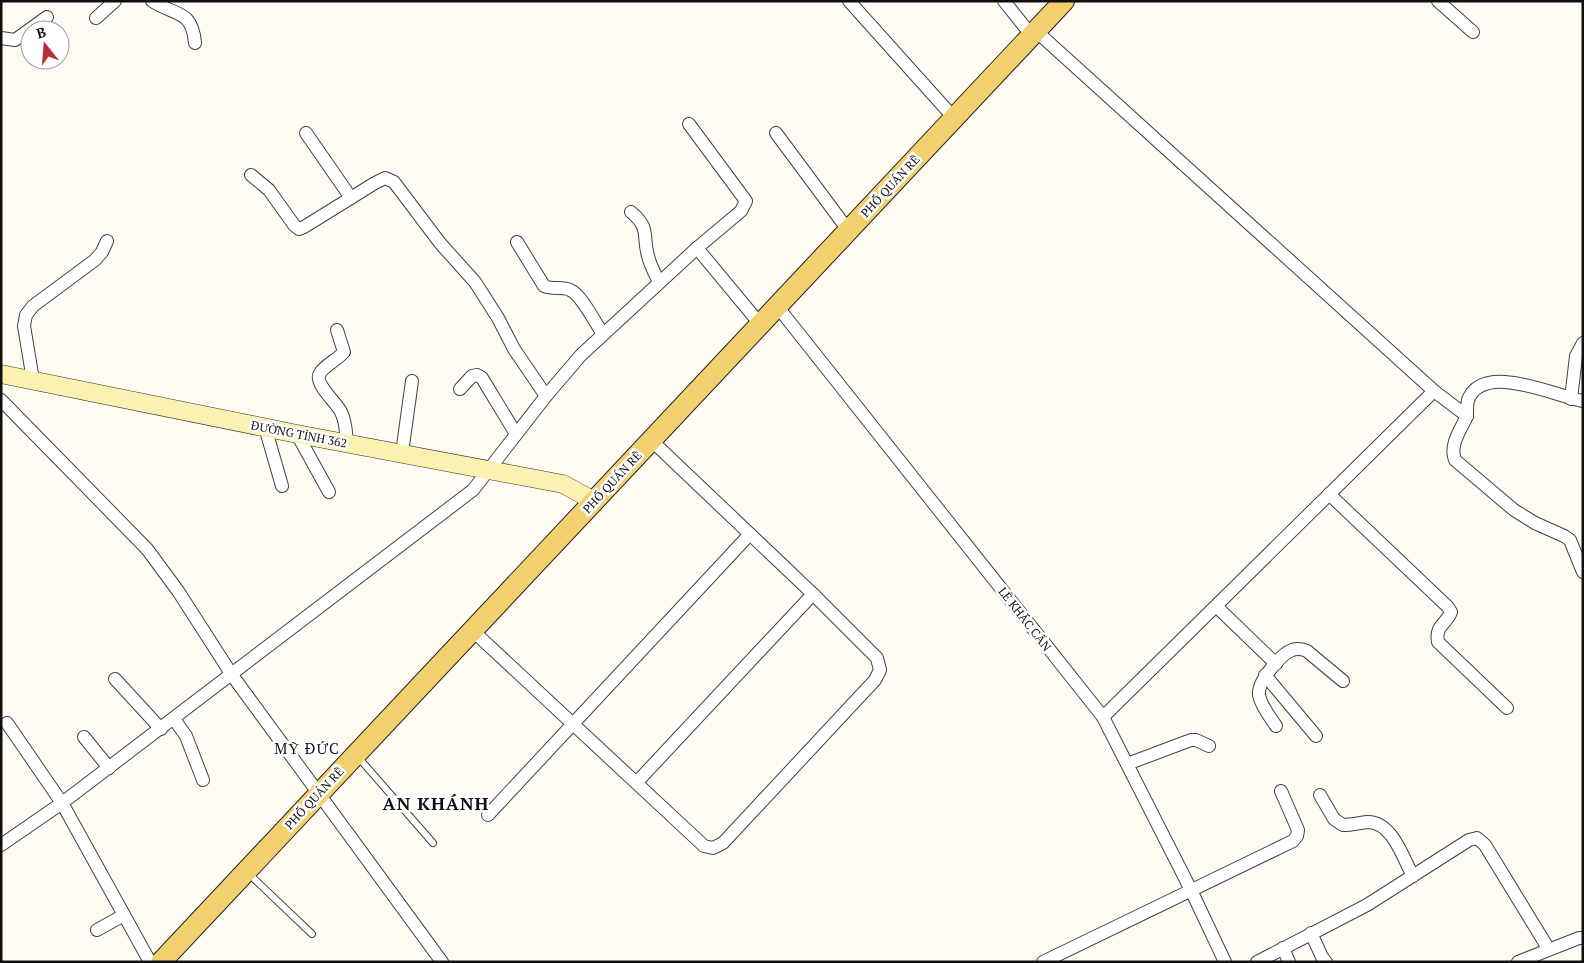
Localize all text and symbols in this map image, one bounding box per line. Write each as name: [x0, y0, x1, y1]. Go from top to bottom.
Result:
north arrow: [20, 20, 70, 70]
text: B: [34, 22, 48, 43]
street label: PHỐ QUÁN RẼ: [857, 152, 923, 220]
street label: ĐƯỜNG TỈNH 362: [250, 417, 348, 451]
street label: PHỐ QUÁN RẼ: [579, 448, 645, 516]
street label: LÊ KHẮC CẨN: [995, 584, 1055, 654]
district label: MỸ ĐỨC: [274, 738, 340, 758]
street label: PHỐ QUÁN RẼ: [281, 764, 347, 832]
district label: AN KHÁNH: [383, 791, 489, 815]

